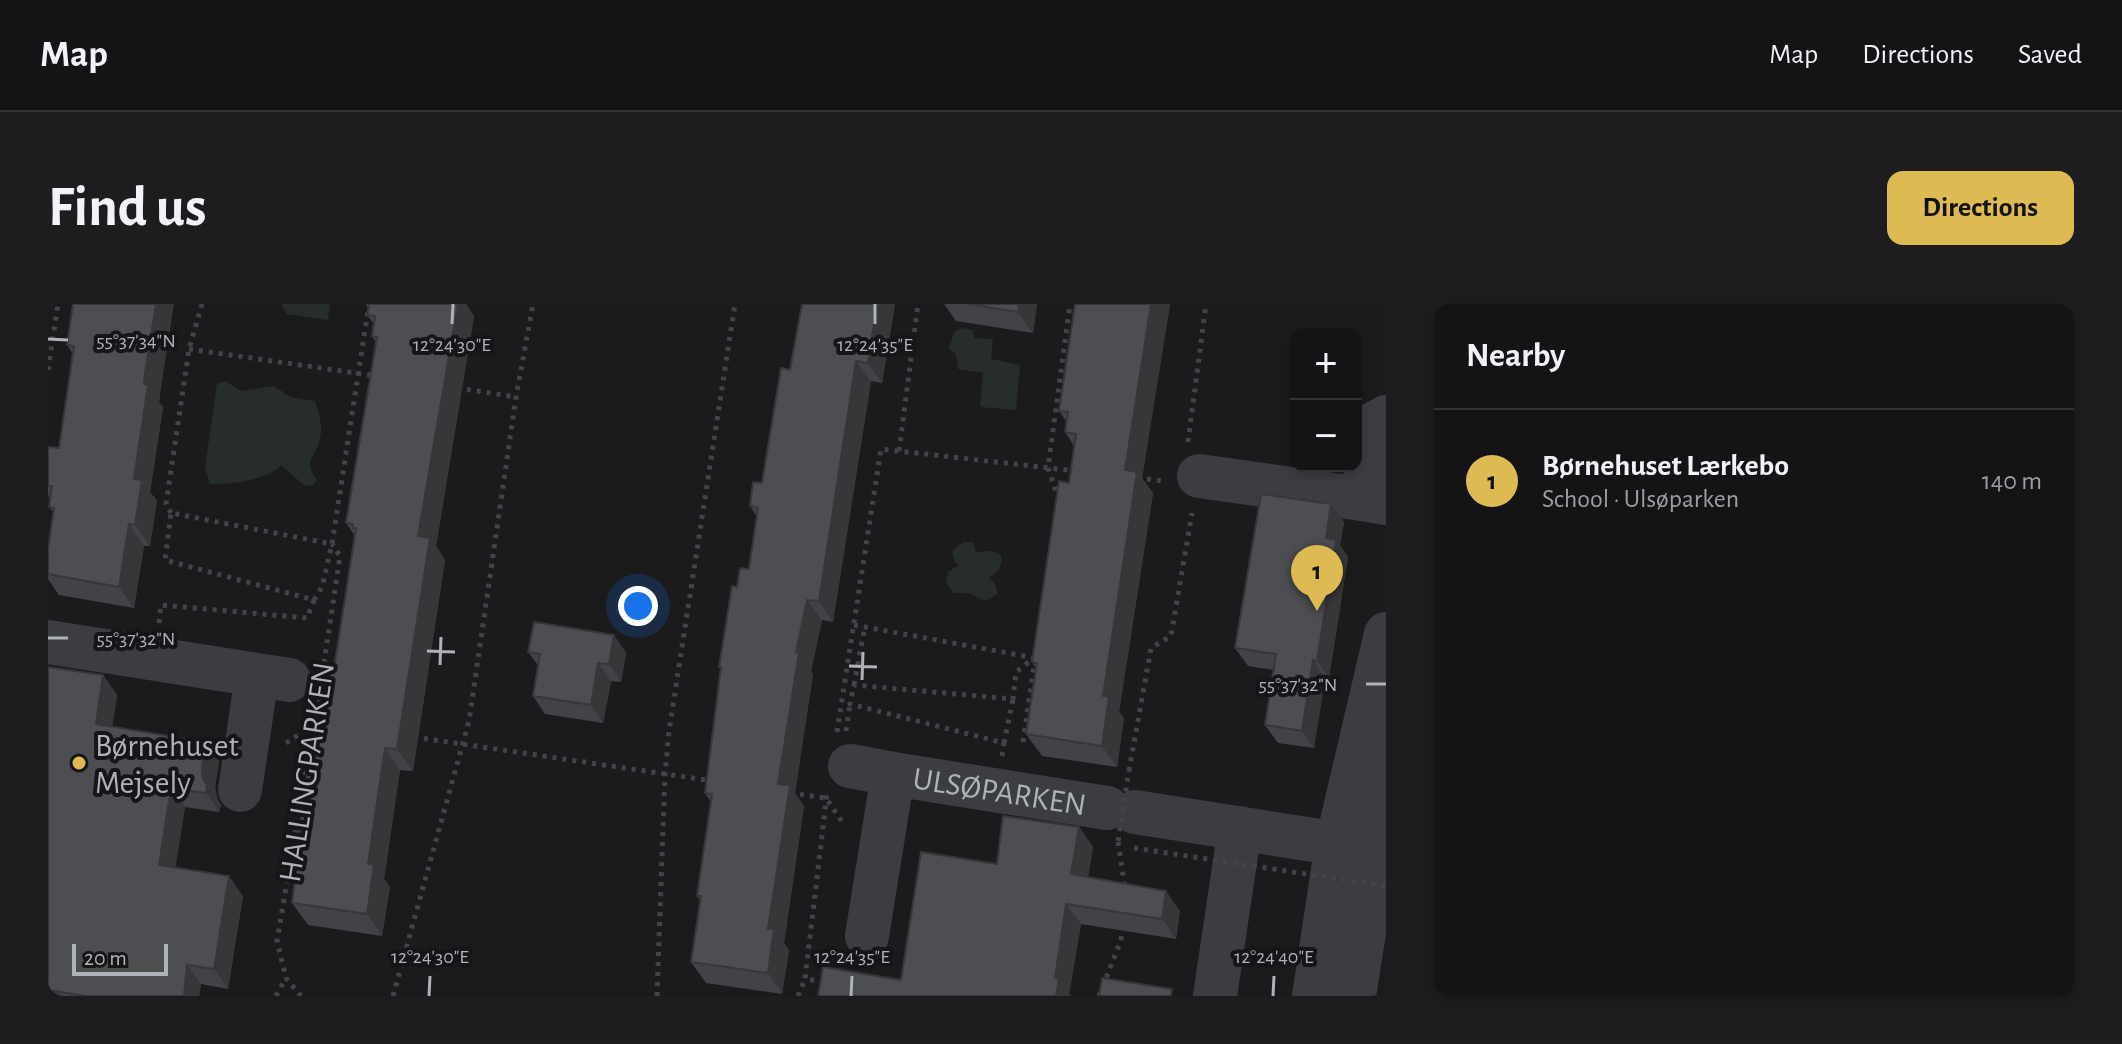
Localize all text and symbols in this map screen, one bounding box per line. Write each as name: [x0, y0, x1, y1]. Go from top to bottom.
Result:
text: Map: [40, 36, 108, 74]
text: Map: [1769, 41, 1818, 69]
text: Directions: [1862, 41, 1974, 69]
text: Saved: [2018, 41, 2082, 69]
button: Directions: [1887, 171, 2074, 245]
text: Find us: [48, 180, 206, 236]
map controls: [1290, 328, 1362, 472]
button: +: [1290, 328, 1362, 400]
text: 55°37'34"N: [96, 331, 176, 351]
text: 12°24'30"E: [413, 335, 491, 355]
text: 12°24'35"E: [837, 335, 913, 355]
text: Nearby: [1466, 339, 1565, 373]
button: −: [1290, 400, 1362, 472]
text: Børnehuset Lærkebo: [1542, 451, 1789, 481]
text: 1: [1487, 468, 1497, 494]
text: 140 m: [1982, 468, 2042, 494]
text: School · Ulsøparken: [1542, 486, 1739, 512]
pin: 1: [1291, 545, 1343, 611]
your location: [618, 586, 658, 626]
text: 55°37'32"N: [96, 629, 176, 649]
street label: HALLINGPARKEN: [274, 660, 340, 884]
text: 55°37'32"N: [1258, 675, 1338, 695]
place label: Børnehuset Mejsely: [95, 730, 239, 799]
marker: Børnehuset Mejsely: [70, 754, 88, 772]
street label: ULSØPARKEN: [911, 762, 1088, 821]
scale bar: [72, 940, 168, 976]
text: 20 m: [84, 947, 127, 969]
text: 12°24'30"E: [391, 947, 469, 967]
text: 12°24'35"E: [814, 947, 890, 967]
text: 12°24'40"E: [1234, 947, 1314, 967]

